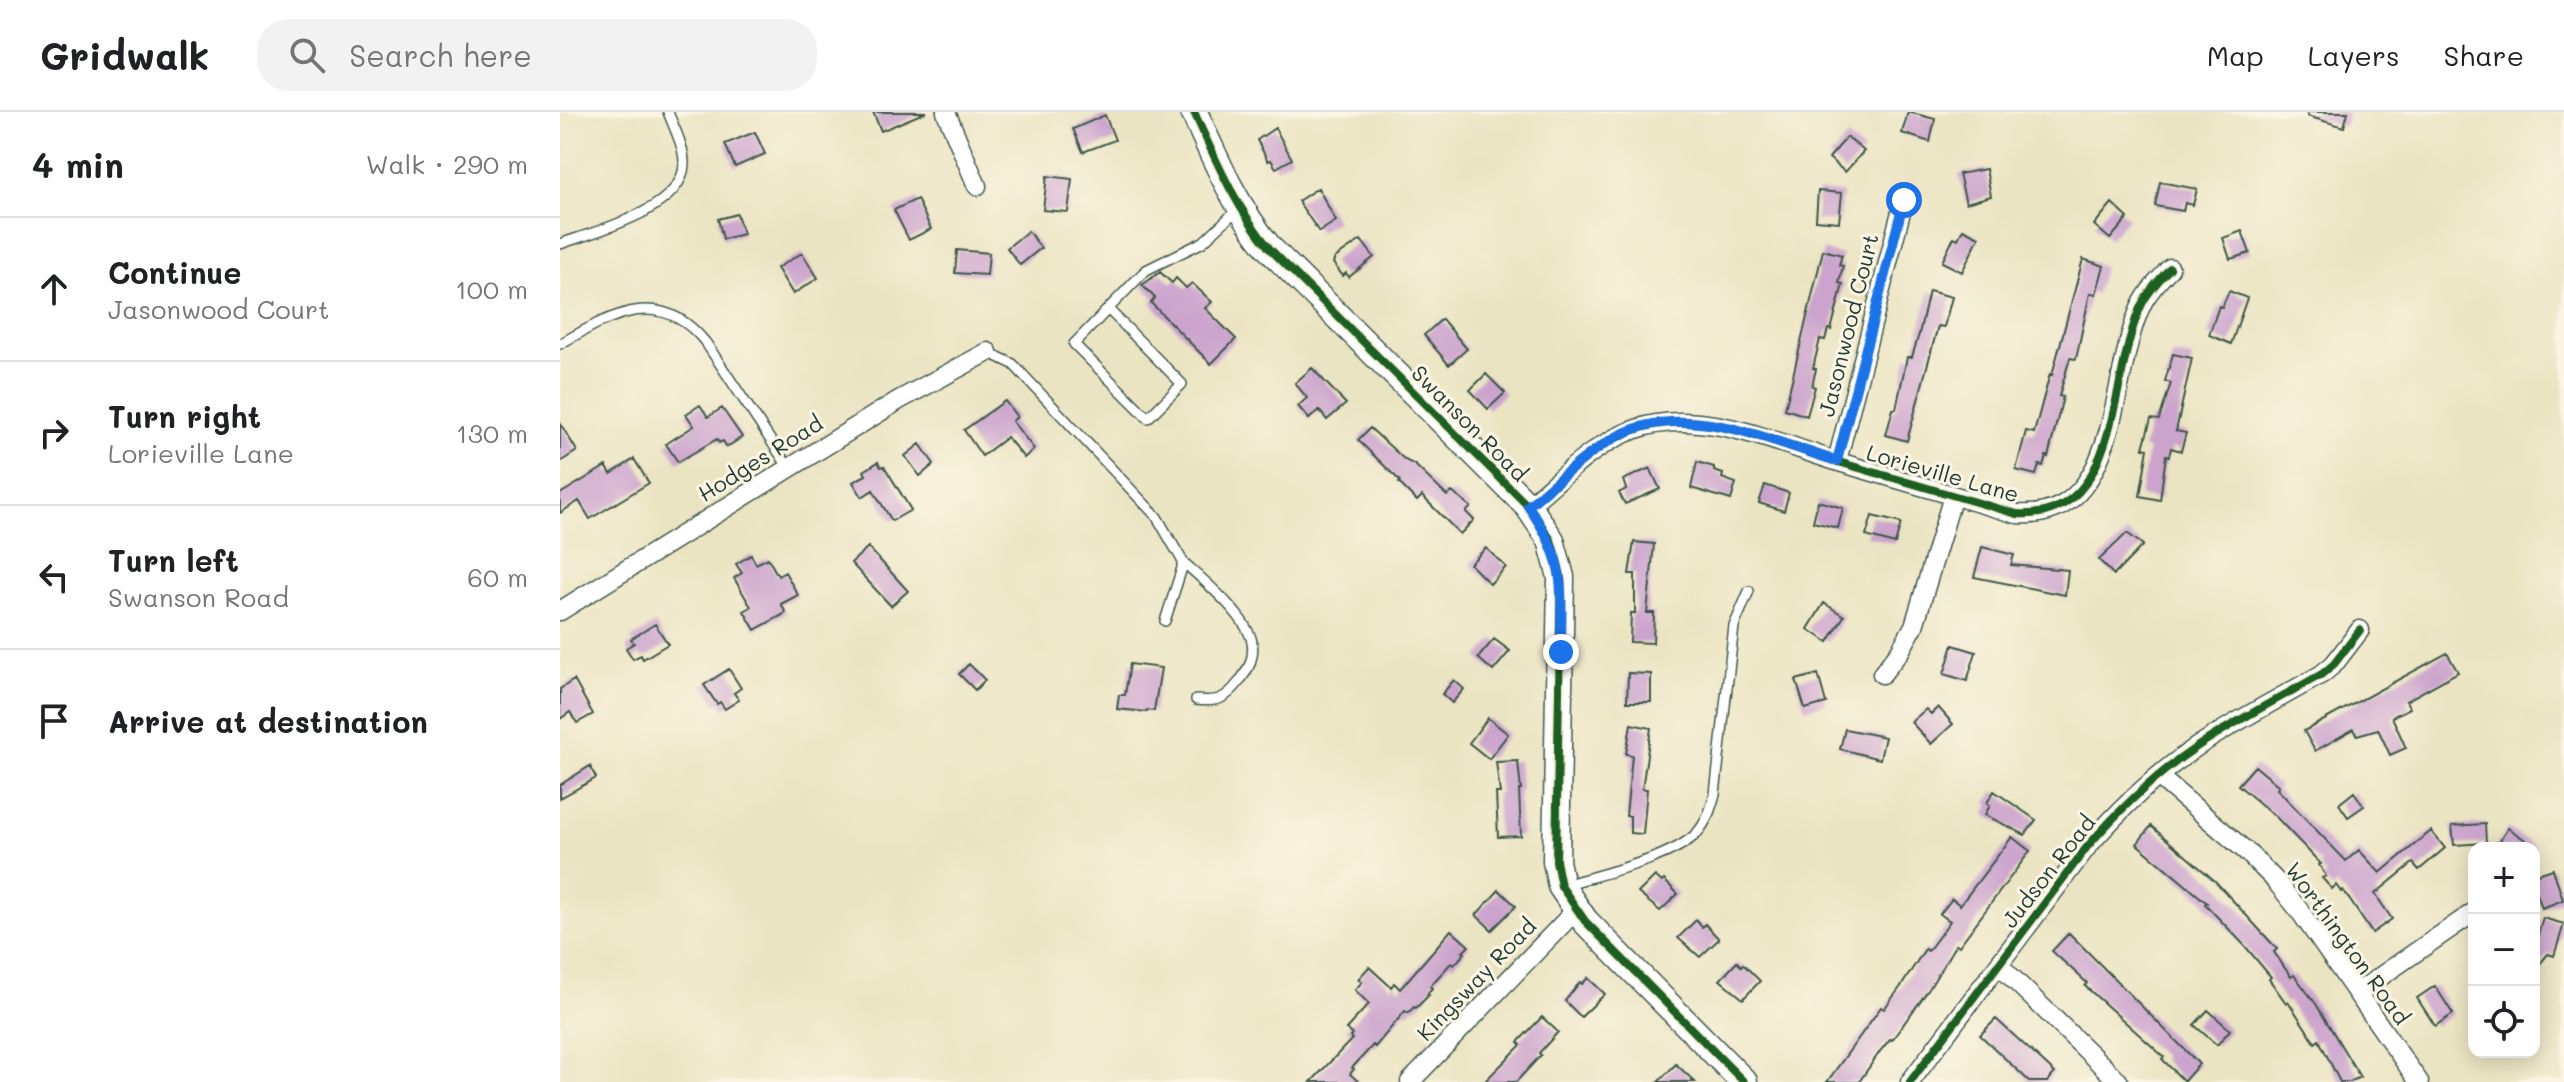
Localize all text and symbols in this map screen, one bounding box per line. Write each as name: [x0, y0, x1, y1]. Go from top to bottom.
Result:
search box: [257, 19, 817, 91]
text: Gridwalk: [40, 30, 209, 80]
icon: search: [285, 33, 329, 77]
text: Search here: [349, 35, 532, 75]
text: Map: [2207, 37, 2264, 73]
text: Layers: [2308, 37, 2400, 73]
text: Share: [2444, 37, 2524, 73]
text: 4 min: [32, 142, 124, 187]
text: Walk · 290 m: [366, 147, 528, 181]
route start: [1886, 182, 1922, 218]
street label: Jasonwood Court: [1811, 231, 1885, 419]
text: Continue: [108, 252, 241, 292]
icon: ahead: [32, 267, 76, 311]
text: 100 m: [455, 272, 528, 306]
text: Jasonwood Court: [108, 292, 329, 326]
street label: Swanson Road: [1406, 359, 1534, 487]
text: Turn right: [108, 396, 261, 436]
street label: Hodges Road: [692, 408, 828, 508]
icon: right: [32, 411, 76, 455]
text: 130 m: [456, 416, 528, 450]
text: Lorieville Lane: [108, 436, 294, 470]
street label: Lorieville Lane: [1863, 437, 2023, 509]
text: Turn left: [108, 540, 239, 580]
icon: left: [32, 555, 76, 599]
text: 60 m: [467, 560, 528, 594]
text: Swanson Road: [108, 580, 289, 614]
route end: [1543, 634, 1579, 670]
icon: arrive: [32, 699, 76, 743]
text: Arrive at destination: [108, 701, 428, 741]
street label: Judson Road: [1995, 809, 2101, 933]
map controls: [2468, 842, 2540, 1058]
button: +: [2468, 842, 2540, 914]
street label: Worthington Road: [2279, 856, 2417, 1030]
street label: Kingsway Road: [1410, 911, 1542, 1047]
button: −: [2468, 914, 2540, 986]
button: locate: [2468, 986, 2540, 1058]

